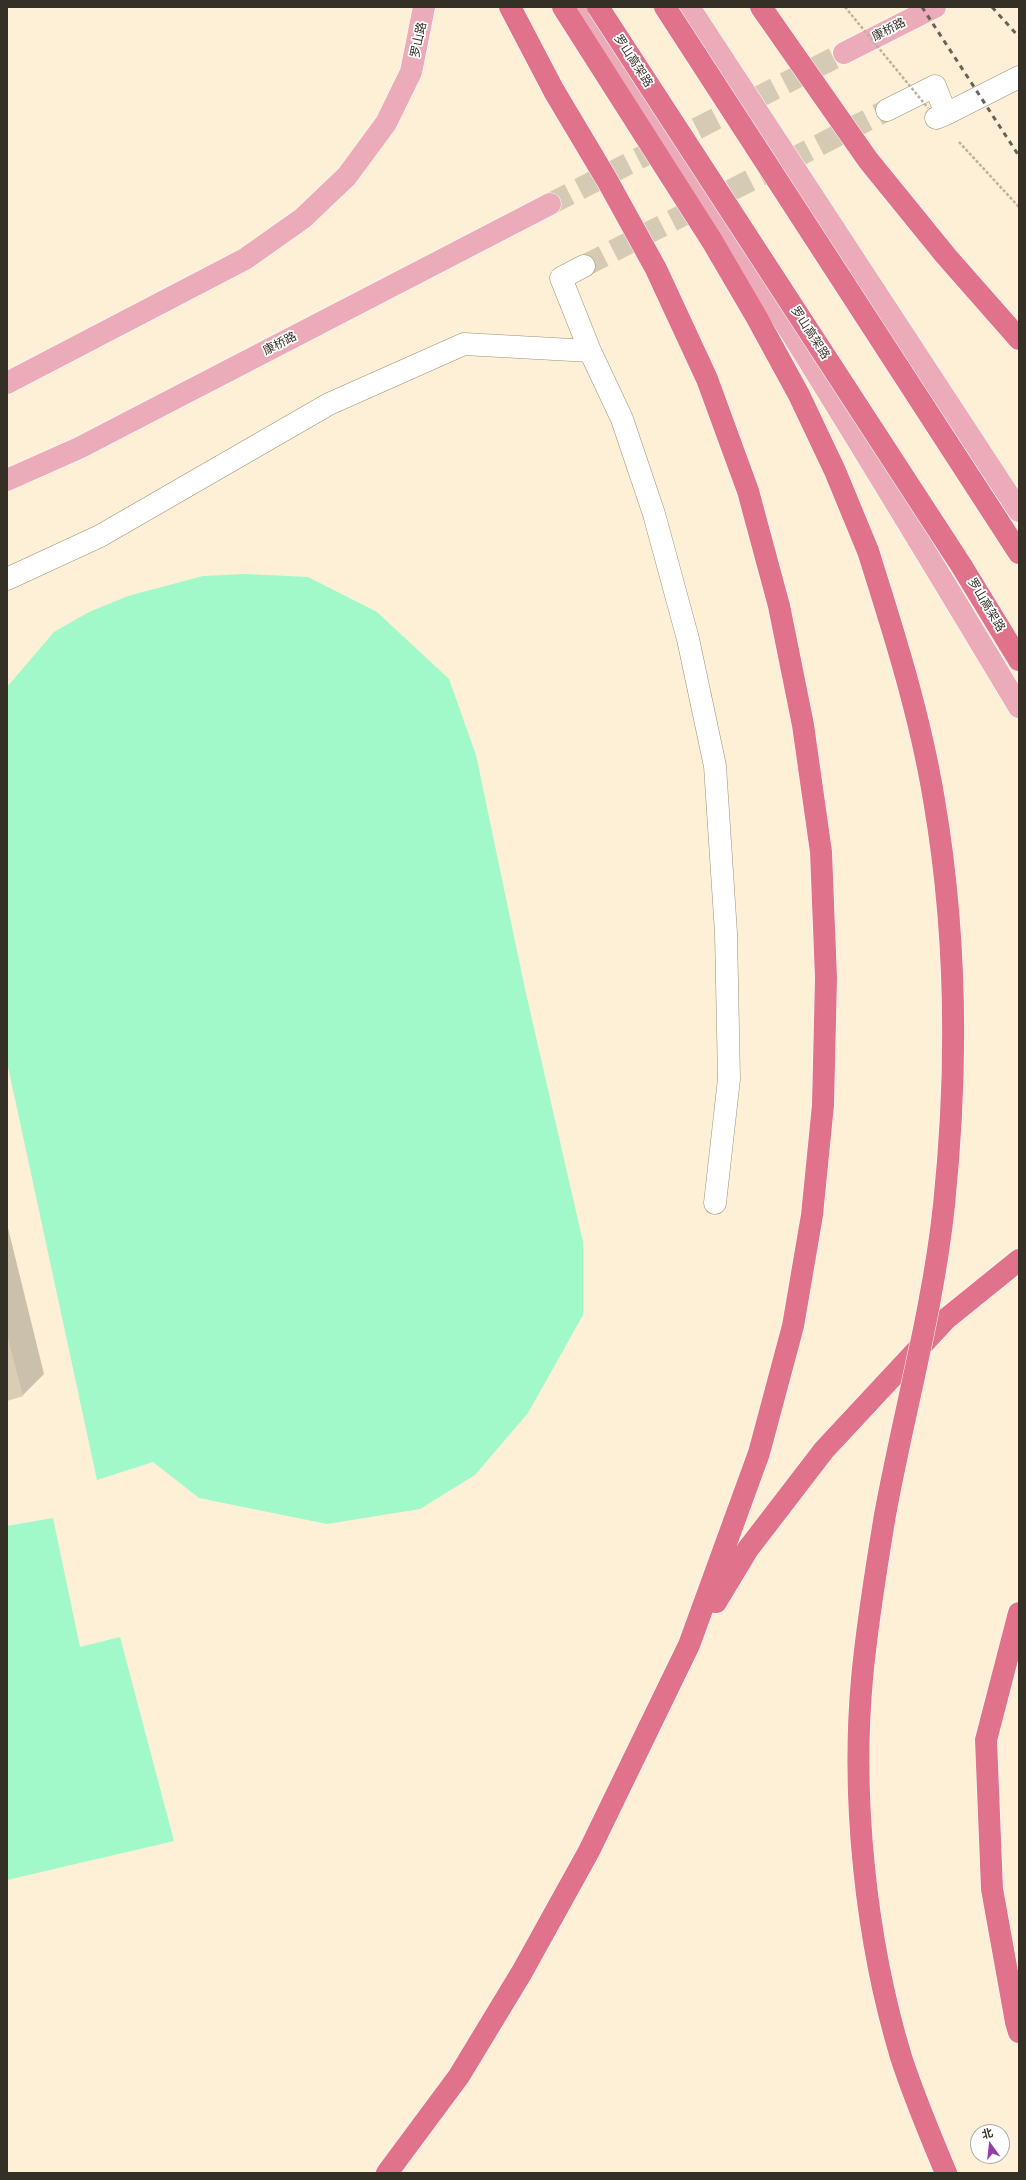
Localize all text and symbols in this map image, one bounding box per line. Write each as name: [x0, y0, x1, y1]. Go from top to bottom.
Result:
street label: 康桥路: [870, 15, 908, 45]
street label: 罗山路: [408, 21, 430, 59]
street label: 罗山高架路: [611, 32, 655, 90]
street label: 罗山高架路: [788, 304, 832, 362]
street label: 康桥路: [261, 329, 299, 359]
street label: 罗山高架路: [964, 576, 1008, 634]
north arrow: [970, 2124, 1010, 2164]
text: 北: [980, 2126, 994, 2141]

